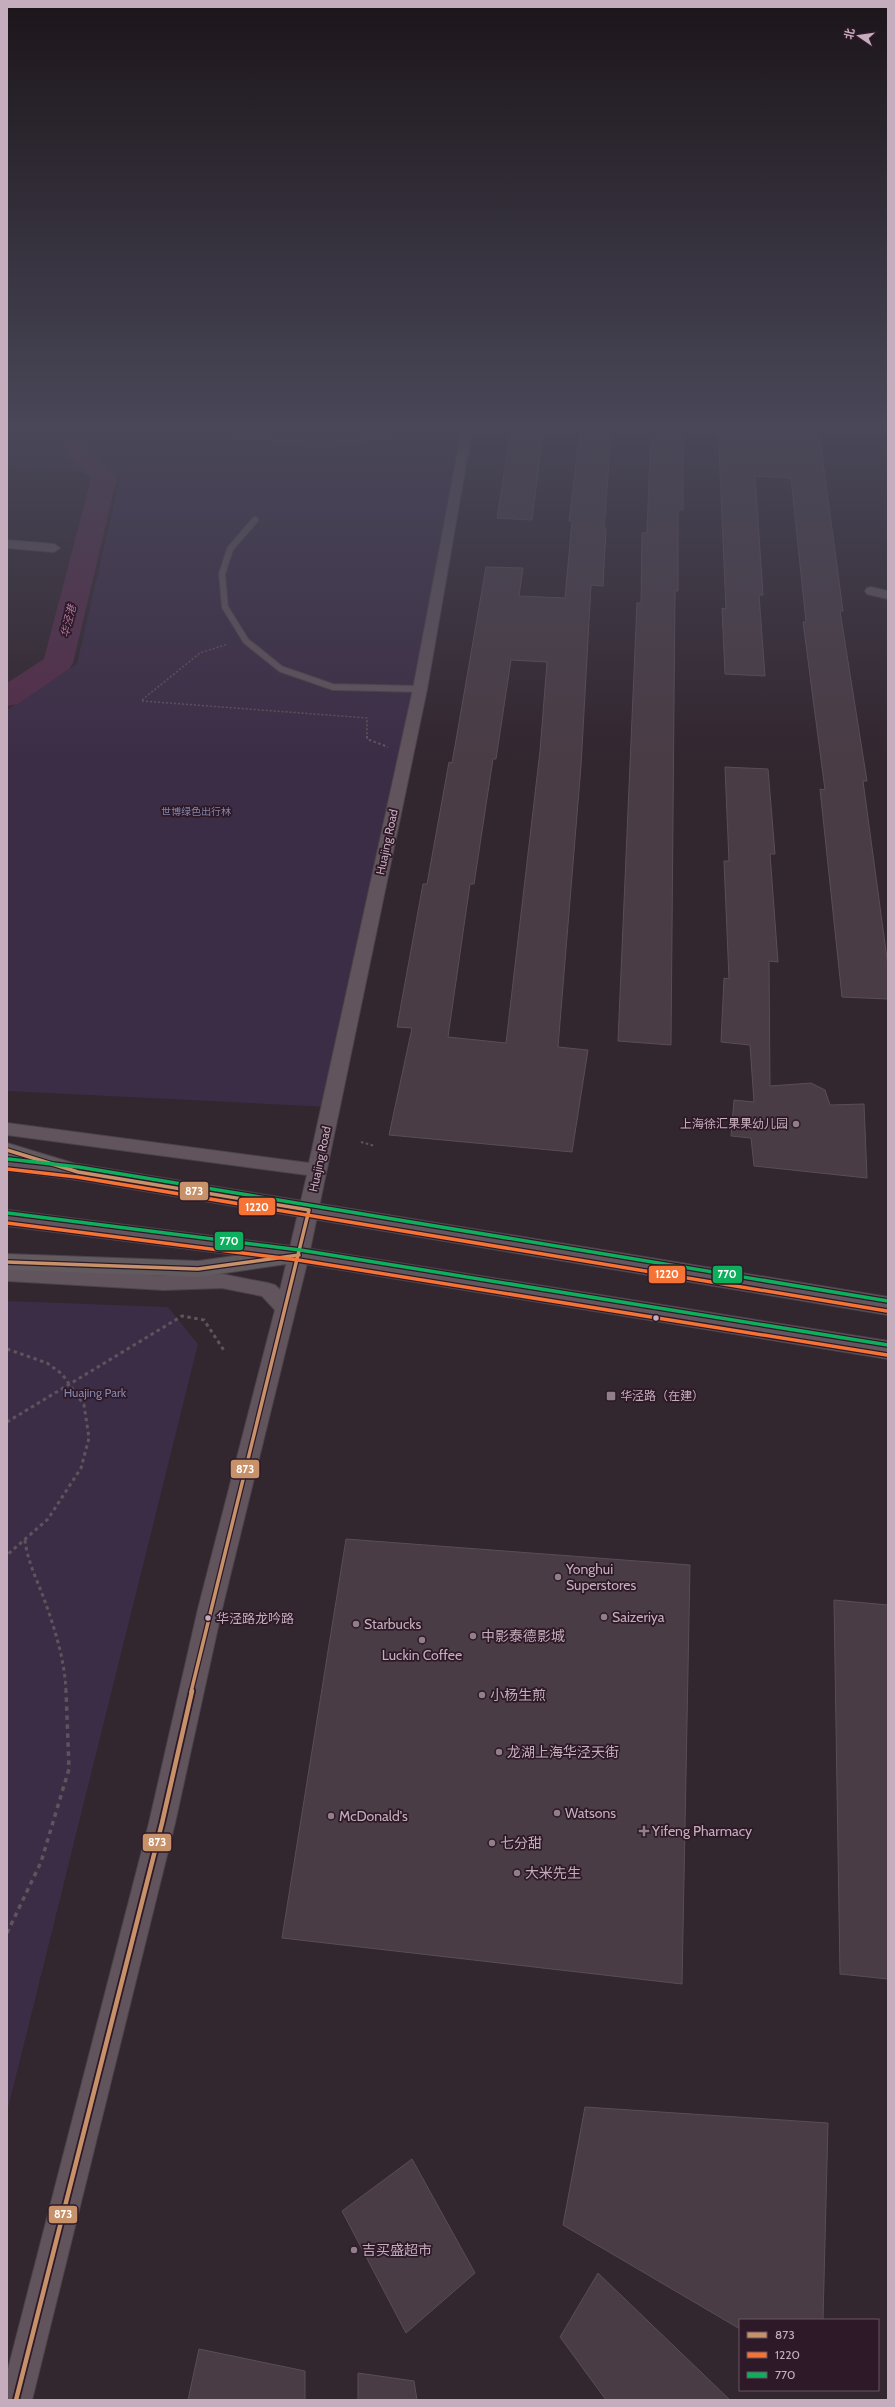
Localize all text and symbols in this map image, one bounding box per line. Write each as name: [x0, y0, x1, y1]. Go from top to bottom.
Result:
north arrow: [839, 16, 879, 56]
text: 北: [841, 27, 857, 41]
water label: 华泾港: [57, 601, 79, 639]
park label: 世博绿色出行林: [161, 805, 231, 818]
street label: Huajing Road: [372, 808, 401, 876]
place label: 上海徐汇果果幼儿园: [680, 1116, 788, 1131]
marker: 上海徐汇果果幼儿园: [791, 1119, 801, 1129]
street label: Huajing Road: [305, 1125, 334, 1193]
line badge: 873: [179, 1181, 209, 1201]
text: 873: [185, 1184, 203, 1198]
line badge: 1220: [238, 1197, 276, 1216]
text: 1220: [245, 1200, 269, 1214]
line badge: 770: [214, 1231, 244, 1251]
text: 770: [220, 1234, 239, 1248]
line badge: 1220: [648, 1265, 686, 1284]
line badge: 770: [712, 1265, 743, 1284]
text: 1220: [655, 1267, 679, 1281]
text: 770: [718, 1267, 737, 1281]
unlabelled marker: [651, 1313, 661, 1323]
park label: Huajing Park: [64, 1385, 127, 1400]
place label: 华泾路（在建）: [620, 1388, 704, 1403]
marker: 华泾路（在建）: [605, 1390, 617, 1402]
line badge: 873: [230, 1459, 260, 1479]
text: 873: [236, 1462, 254, 1476]
place label: Yonghui Superstores: [565, 1560, 636, 1594]
marker: Yonghui Superstores: [553, 1572, 563, 1582]
place label: Saizeriya: [612, 1608, 665, 1626]
place label: 华泾路龙吟路: [216, 1610, 294, 1626]
marker: Saizeriya: [599, 1612, 609, 1622]
marker: 华泾路龙吟路: [203, 1613, 213, 1623]
place label: Starbucks: [364, 1615, 422, 1633]
marker: Starbucks: [351, 1619, 361, 1629]
place label: 中影泰德影城: [481, 1627, 565, 1645]
marker: 中影泰德影城: [468, 1631, 478, 1641]
marker: Luckin Coffee: [417, 1635, 427, 1645]
place label: Luckin Coffee: [382, 1646, 462, 1664]
place label: 小杨生煎: [490, 1686, 546, 1704]
marker: 小杨生煎: [477, 1690, 487, 1700]
place label: 龙湖上海华泾天街: [507, 1743, 619, 1761]
marker: 龙湖上海华泾天街: [494, 1747, 504, 1757]
place label: Watsons: [565, 1804, 616, 1822]
place label: McDonald's: [339, 1807, 408, 1825]
marker: Watsons: [552, 1808, 562, 1818]
marker: McDonald's: [326, 1811, 336, 1821]
place label: Yifeng Pharmacy: [651, 1822, 752, 1840]
marker: Yifeng Pharmacy: [639, 1826, 649, 1836]
line badge: 873: [142, 1833, 172, 1852]
place label: 七分甜: [500, 1834, 542, 1852]
text: 873: [148, 1835, 166, 1849]
marker: 七分甜: [487, 1838, 497, 1848]
place label: 大米先生: [525, 1864, 581, 1882]
marker: 大米先生: [512, 1868, 522, 1878]
line badge: 873: [48, 2205, 78, 2224]
text: 873: [54, 2207, 72, 2221]
place label: 吉买盛超市: [362, 2241, 432, 2259]
marker: 吉买盛超市: [349, 2245, 359, 2255]
legend: [739, 2319, 879, 2391]
text: 873: [775, 2327, 795, 2342]
text: 1220: [775, 2347, 800, 2362]
text: 770: [775, 2367, 795, 2382]

